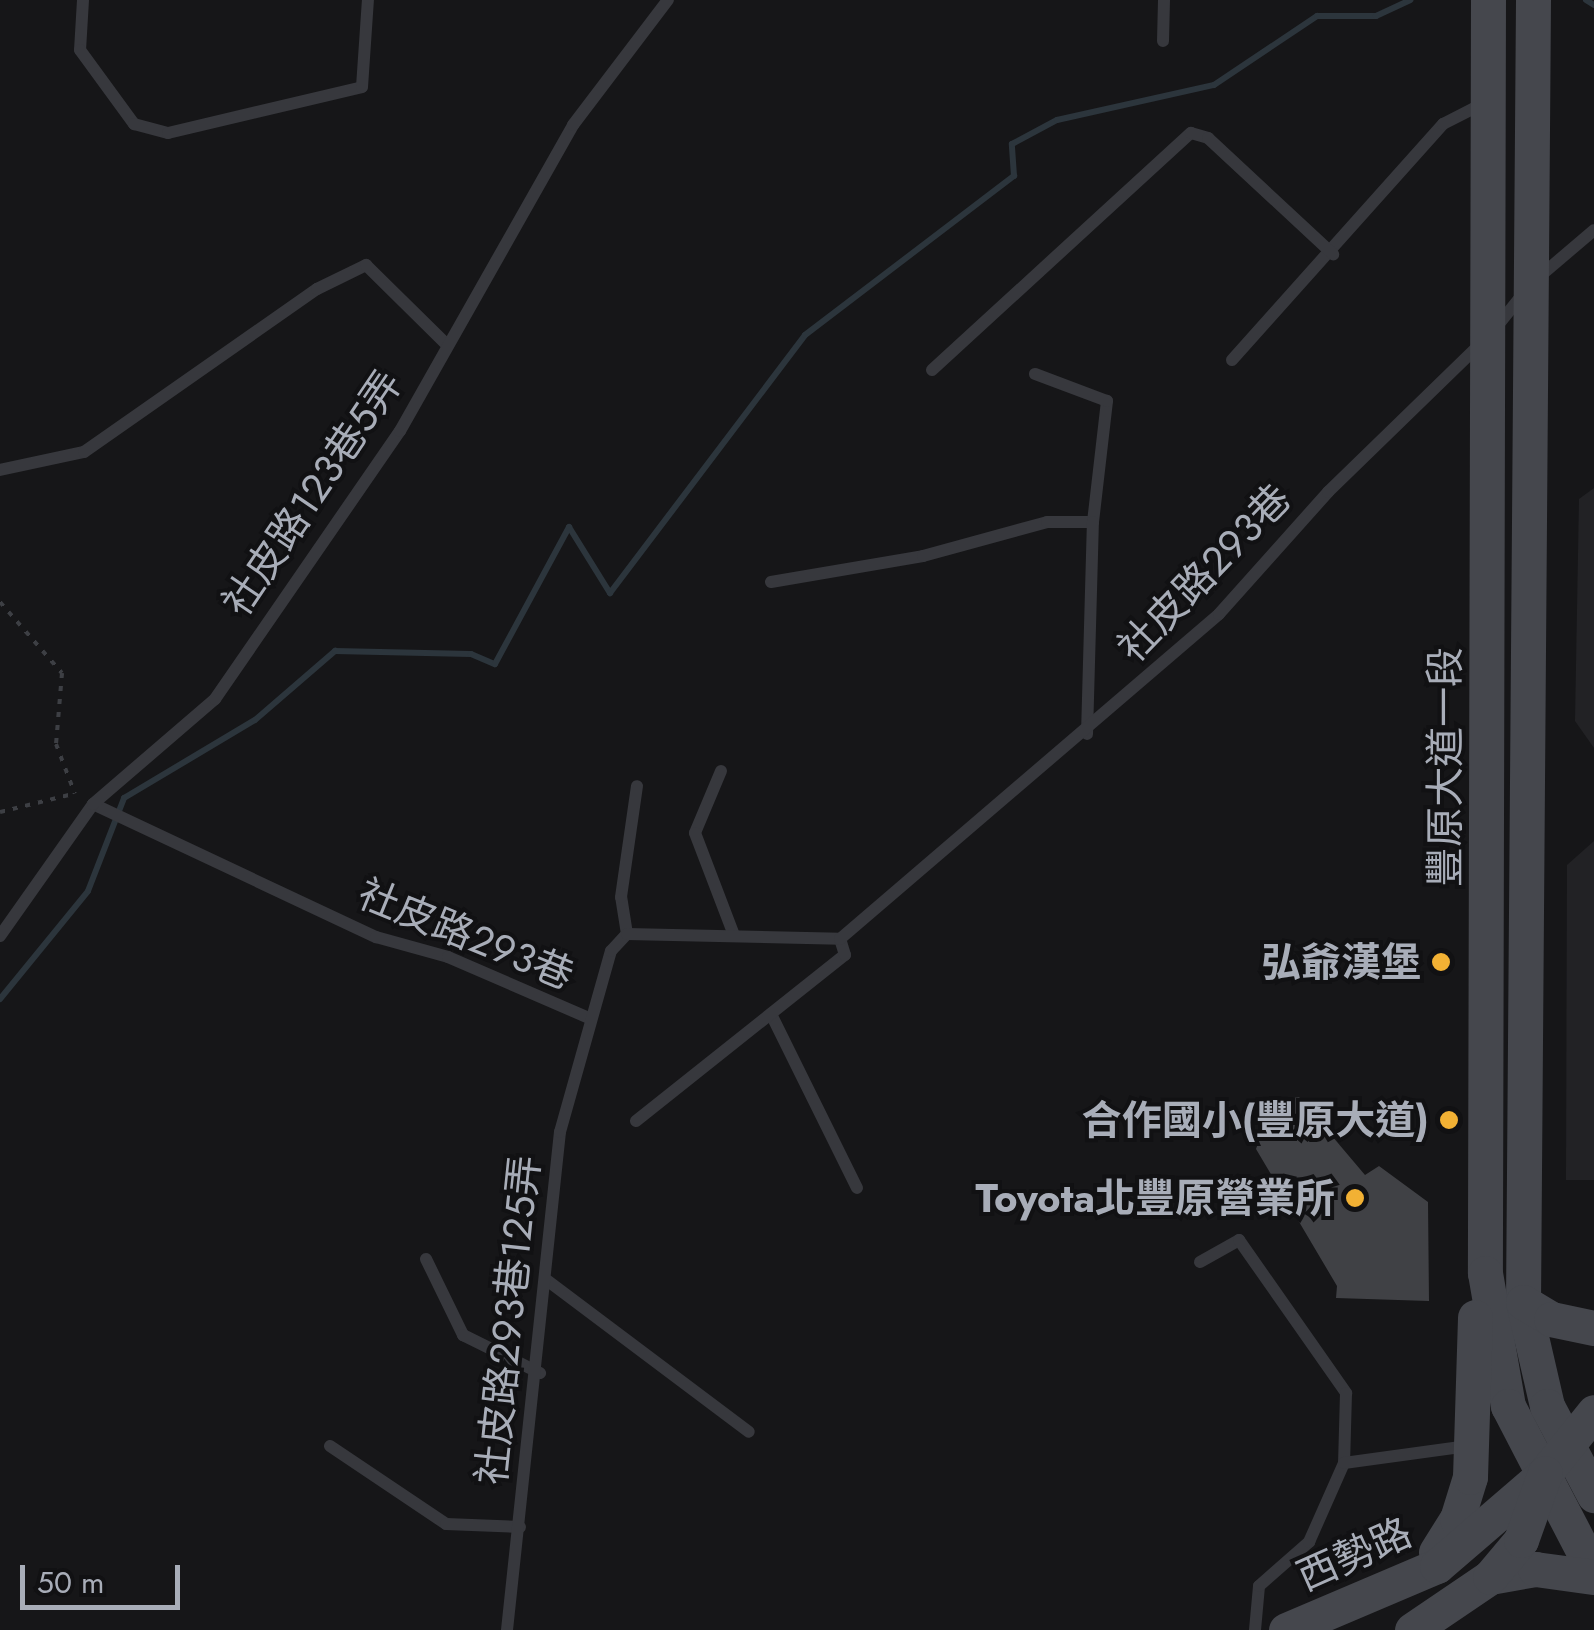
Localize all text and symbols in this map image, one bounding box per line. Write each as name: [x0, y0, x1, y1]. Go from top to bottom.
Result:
street label: 社皮路123巷5弄: [212, 361, 412, 625]
street label: 社皮路293巷: [1108, 474, 1300, 672]
street label: 豐原大道一段: [1421, 647, 1469, 887]
street label: 社皮路293巷: [351, 869, 581, 999]
place label: 弘爺漢堡: [1261, 938, 1421, 986]
marker: 弘爺漢堡: [1430, 951, 1452, 973]
place label: 合作國小(豐原大道): [1082, 1096, 1429, 1144]
marker: 合作國小(豐原大道): [1438, 1109, 1460, 1131]
street label: 社皮路293巷125弄: [467, 1153, 549, 1487]
place label: Toyota北豐原營業所: [975, 1174, 1335, 1222]
marker: Toyota北豐原營業所: [1344, 1187, 1366, 1209]
street label: 西勢路: [1289, 1508, 1419, 1600]
scale bar: [25, 1545, 185, 1607]
text: 50 m: [37, 1561, 104, 1604]

